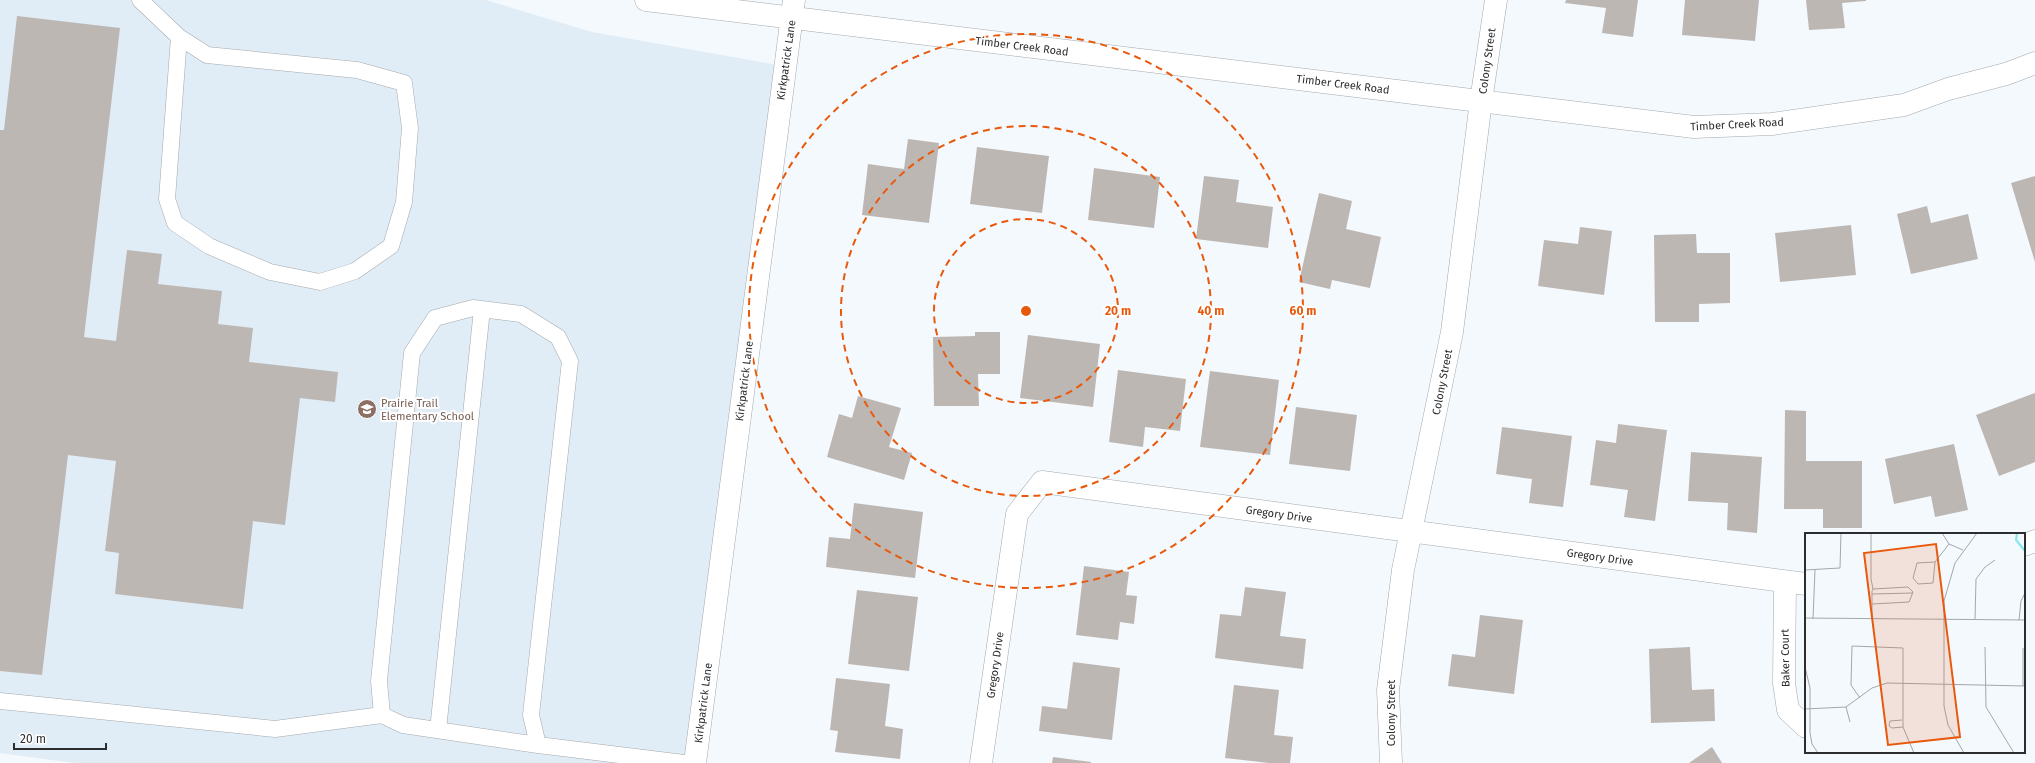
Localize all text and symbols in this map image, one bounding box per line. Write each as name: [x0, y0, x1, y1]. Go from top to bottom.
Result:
street label: Kirkpatrick Lane: [774, 19, 799, 101]
street label: Colony Street: [1476, 27, 1499, 95]
street label: Timber Creek Road: [975, 34, 1069, 59]
street label: Timber Creek Road: [1296, 72, 1390, 97]
street label: Timber Creek Road: [1690, 116, 1784, 133]
centre of rings: [1019, 304, 1033, 318]
text: 20 m: [1105, 304, 1131, 318]
text: 40 m: [1198, 304, 1224, 318]
text: 60 m: [1290, 304, 1316, 318]
street label: Kirkpatrick Lane: [733, 340, 756, 422]
street label: Colony Street: [1430, 348, 1455, 416]
place label: Prairie Trail Elementary School: [381, 397, 474, 423]
school or university icon: Prairie Trail Elementary School: [356, 398, 378, 420]
street label: Gregory Drive: [1245, 503, 1313, 526]
inset map: [1805, 533, 2025, 753]
street label: Gregory Drive: [1566, 546, 1634, 569]
street label: Baker Court: [1778, 629, 1793, 687]
street label: Gregory Drive: [984, 631, 1007, 699]
street label: Kirkpatrick Lane: [692, 662, 715, 744]
street label: Colony Street: [1385, 680, 1398, 746]
scale bar: [14, 725, 106, 751]
text: 20 m: [20, 732, 46, 746]

